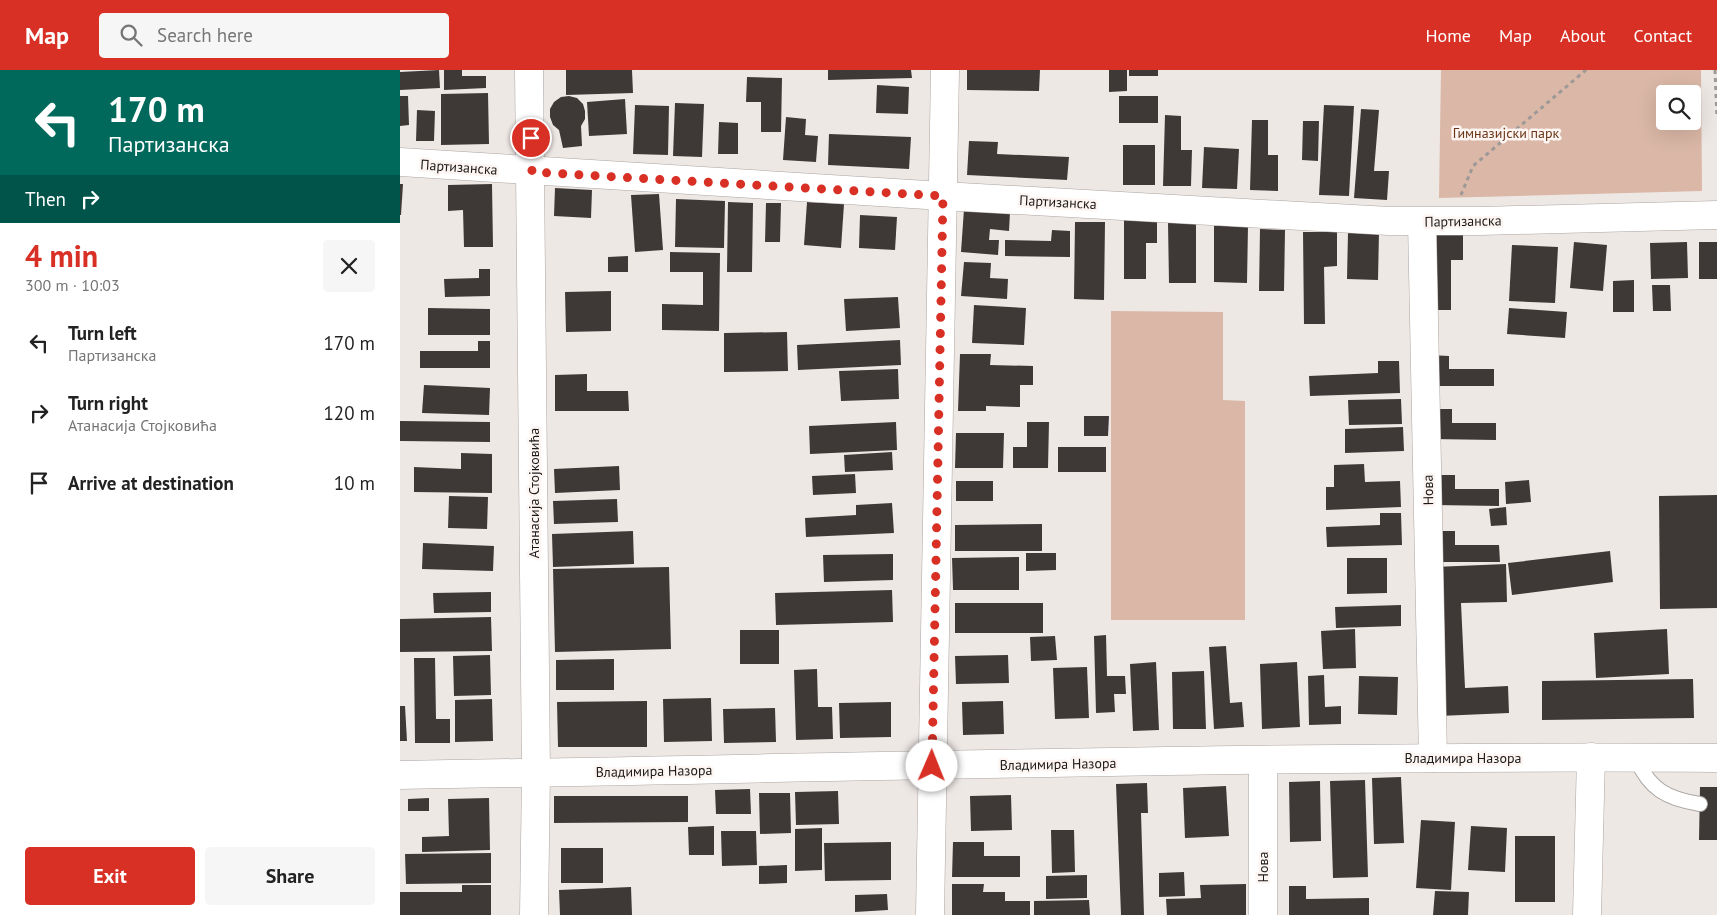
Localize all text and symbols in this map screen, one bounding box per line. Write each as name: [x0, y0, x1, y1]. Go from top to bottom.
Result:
search box: [99, 13, 449, 58]
text: Map: [25, 20, 69, 51]
icon: search: [117, 21, 145, 49]
text: Search here: [157, 23, 253, 47]
text: Home: [1425, 24, 1471, 47]
text: Map: [1499, 24, 1532, 47]
text: About: [1560, 24, 1606, 47]
text: Contact: [1634, 24, 1692, 47]
map controls: [1656, 85, 1701, 130]
button: search: [1656, 85, 1701, 130]
text: 170 m: [108, 86, 205, 132]
icon: left: [25, 90, 90, 155]
pin: [510, 117, 552, 159]
icon: arrive: [517, 124, 545, 152]
park label: Гимназијски парк: [1453, 124, 1560, 142]
text: Партизанска: [108, 130, 230, 158]
street label: Партизанска: [420, 155, 498, 179]
icon: right: [76, 185, 104, 213]
text: Then: [25, 187, 66, 211]
street label: Партизанска: [1019, 191, 1097, 213]
street label: Партизанска: [1424, 211, 1502, 231]
text: 4 min: [25, 236, 98, 275]
button: close: [323, 240, 375, 292]
text: 300 m · 10:03: [25, 275, 120, 295]
text: Turn left: [68, 321, 137, 345]
icon: left: [25, 329, 53, 357]
text: 170 m: [323, 331, 375, 355]
text: Партизанска: [68, 345, 156, 365]
text: Turn right: [68, 391, 148, 415]
icon: right: [25, 399, 53, 427]
text: 120 m: [323, 401, 375, 425]
text: Атанасија Стојковића: [68, 415, 217, 435]
street label: Атанасија Стојковића: [525, 428, 543, 558]
icon: arrive: [25, 469, 53, 497]
text: Arrive at destination: [68, 471, 234, 495]
text: 10 m: [334, 471, 375, 495]
street label: Нова: [1419, 474, 1437, 506]
position arrow: [905, 739, 957, 791]
street label: Владимира Назора: [1405, 749, 1521, 767]
street label: Владимира Назора: [999, 754, 1117, 774]
street label: Владимира Назора: [595, 761, 713, 781]
button: Exit: [25, 847, 195, 905]
button: Share: [205, 847, 375, 905]
street label: Нова: [1254, 852, 1272, 882]

